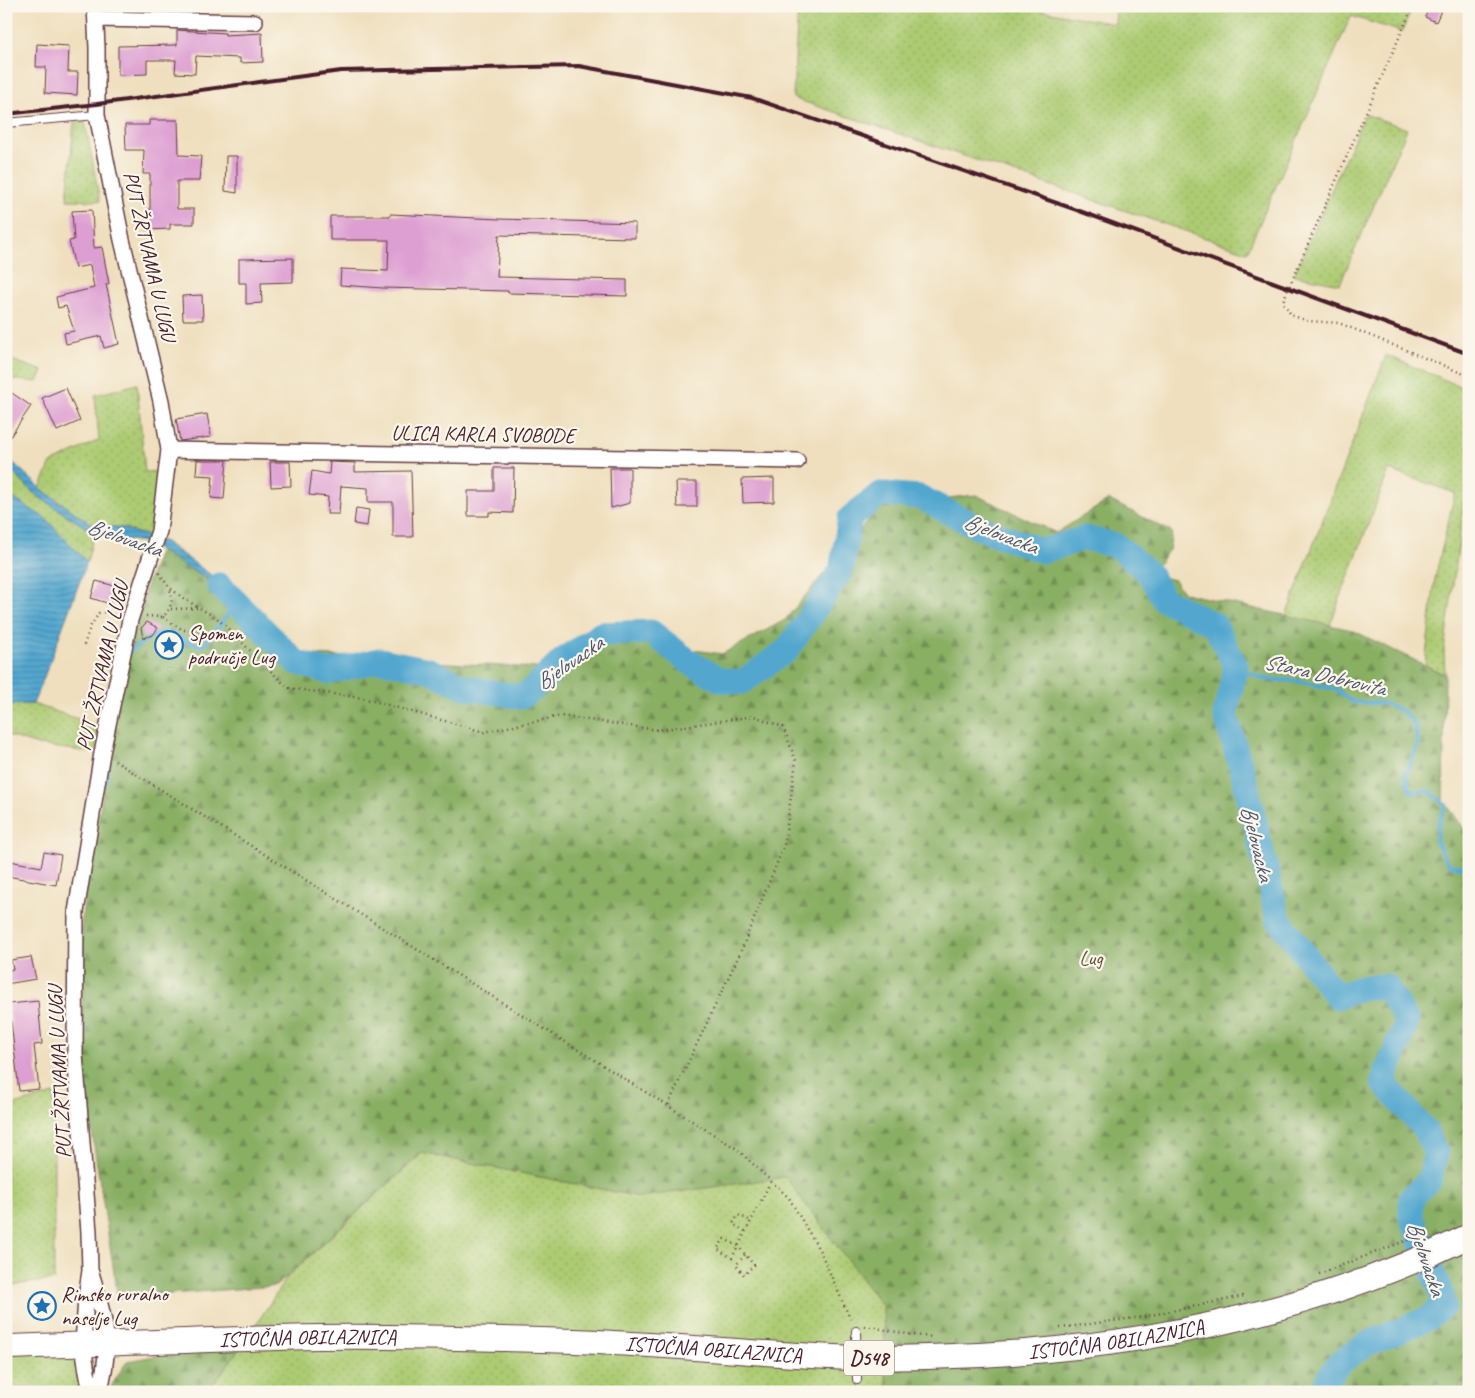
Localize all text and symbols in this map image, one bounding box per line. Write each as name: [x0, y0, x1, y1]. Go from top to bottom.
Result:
street label: PUT ŽRTVAMA U LUGU: [118, 169, 183, 347]
street label: ULICA KARLA SVOBODE: [391, 419, 578, 449]
water label: Bjelovacka: [960, 507, 1044, 562]
water label: Bjelovacka: [84, 512, 168, 564]
street label: PUT ŽRTVAMA U LUGU: [70, 575, 135, 753]
place label: Spomen područje Lug: [188, 620, 276, 670]
water label: Bjelovacka: [530, 628, 611, 696]
place icon: Spomen područje Lug: [154, 630, 184, 660]
water label: Stara Dobrovita: [1261, 647, 1391, 703]
water label: Bjelovacka: [1234, 803, 1280, 886]
park label: Lug: [1079, 945, 1104, 971]
street label: PUT ŽRTVAMA U LUGU: [41, 981, 77, 1159]
water label: Bjelovacka: [1400, 1218, 1453, 1301]
place label: Rimsko ruralno naselje Lug: [61, 1281, 170, 1331]
place icon: Rimsko ruralno naselje Lug: [27, 1291, 57, 1321]
street label: ISTOČNA OBILAZNICA: [1027, 1313, 1207, 1365]
street label: ISTOČNA OBILAZNICA: [219, 1324, 397, 1353]
street label: ISTOČNA OBILAZNICA: [624, 1330, 803, 1368]
road number: D548: [844, 1340, 894, 1376]

